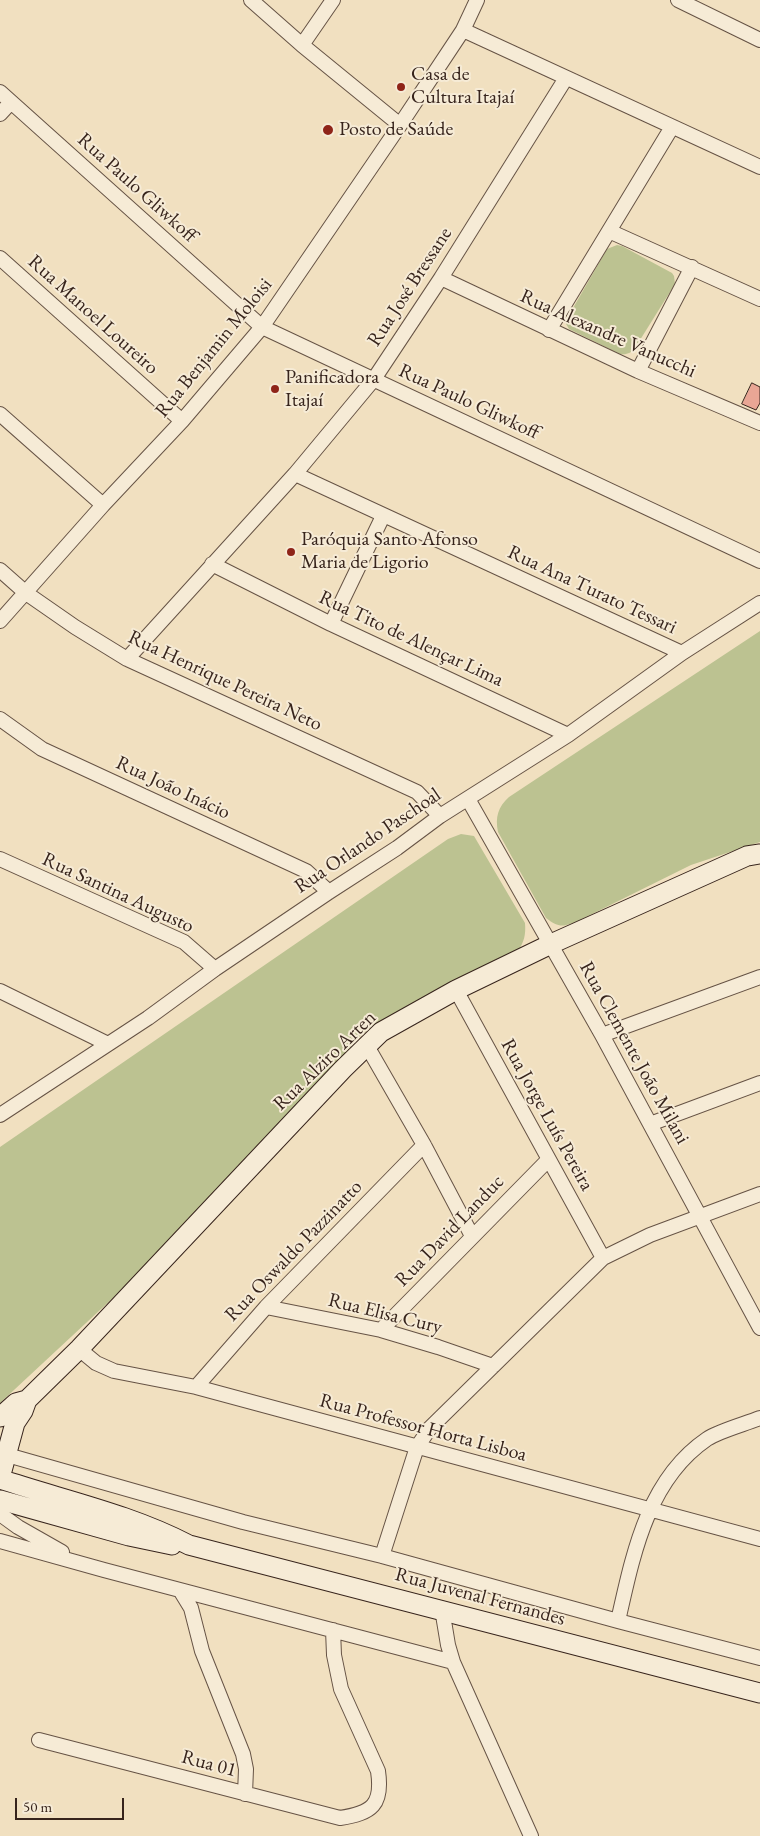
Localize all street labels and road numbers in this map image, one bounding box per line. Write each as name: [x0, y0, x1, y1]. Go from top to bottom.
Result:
street label: Rua Paulo Gliwkoff: [72, 128, 202, 248]
street label: Rua José Bressane: [363, 223, 457, 351]
street label: Rua Manoel Loureiro: [23, 250, 163, 380]
street label: Rua Benjamin Moloisi: [150, 273, 278, 423]
street label: Rua Alexandre Vanucchi: [516, 284, 700, 384]
street label: Rua Paulo Gliwkoff: [395, 359, 543, 445]
street label: Rua Ana Turato Tessari: [504, 540, 680, 640]
street label: Rua Tito de Alençar Lima: [315, 586, 507, 692]
street label: Rua Henrique Pereira Neto: [124, 625, 326, 737]
street label: Rua João Inácio: [112, 751, 234, 825]
street label: Rua Orlando Paschoal: [290, 783, 446, 899]
street label: Rua Santina Augusto: [38, 847, 198, 939]
street label: Rua Clemente João Milani: [574, 958, 694, 1148]
street label: Rua Alziro Arten: [269, 1006, 381, 1116]
street label: Rua Jorge Luís Pereira: [495, 1035, 599, 1195]
street label: Rua David Landuc: [391, 1170, 509, 1292]
street label: Rua Oswaldo Pazzinatto: [220, 1175, 368, 1327]
street label: Rua Elisa Cury: [326, 1288, 444, 1340]
street label: Rua Professor Horta Lisboa: [317, 1389, 529, 1467]
street label: Rua Juvenal Fernandes: [392, 1563, 568, 1631]
street label: Rua 01: [179, 1745, 239, 1783]

